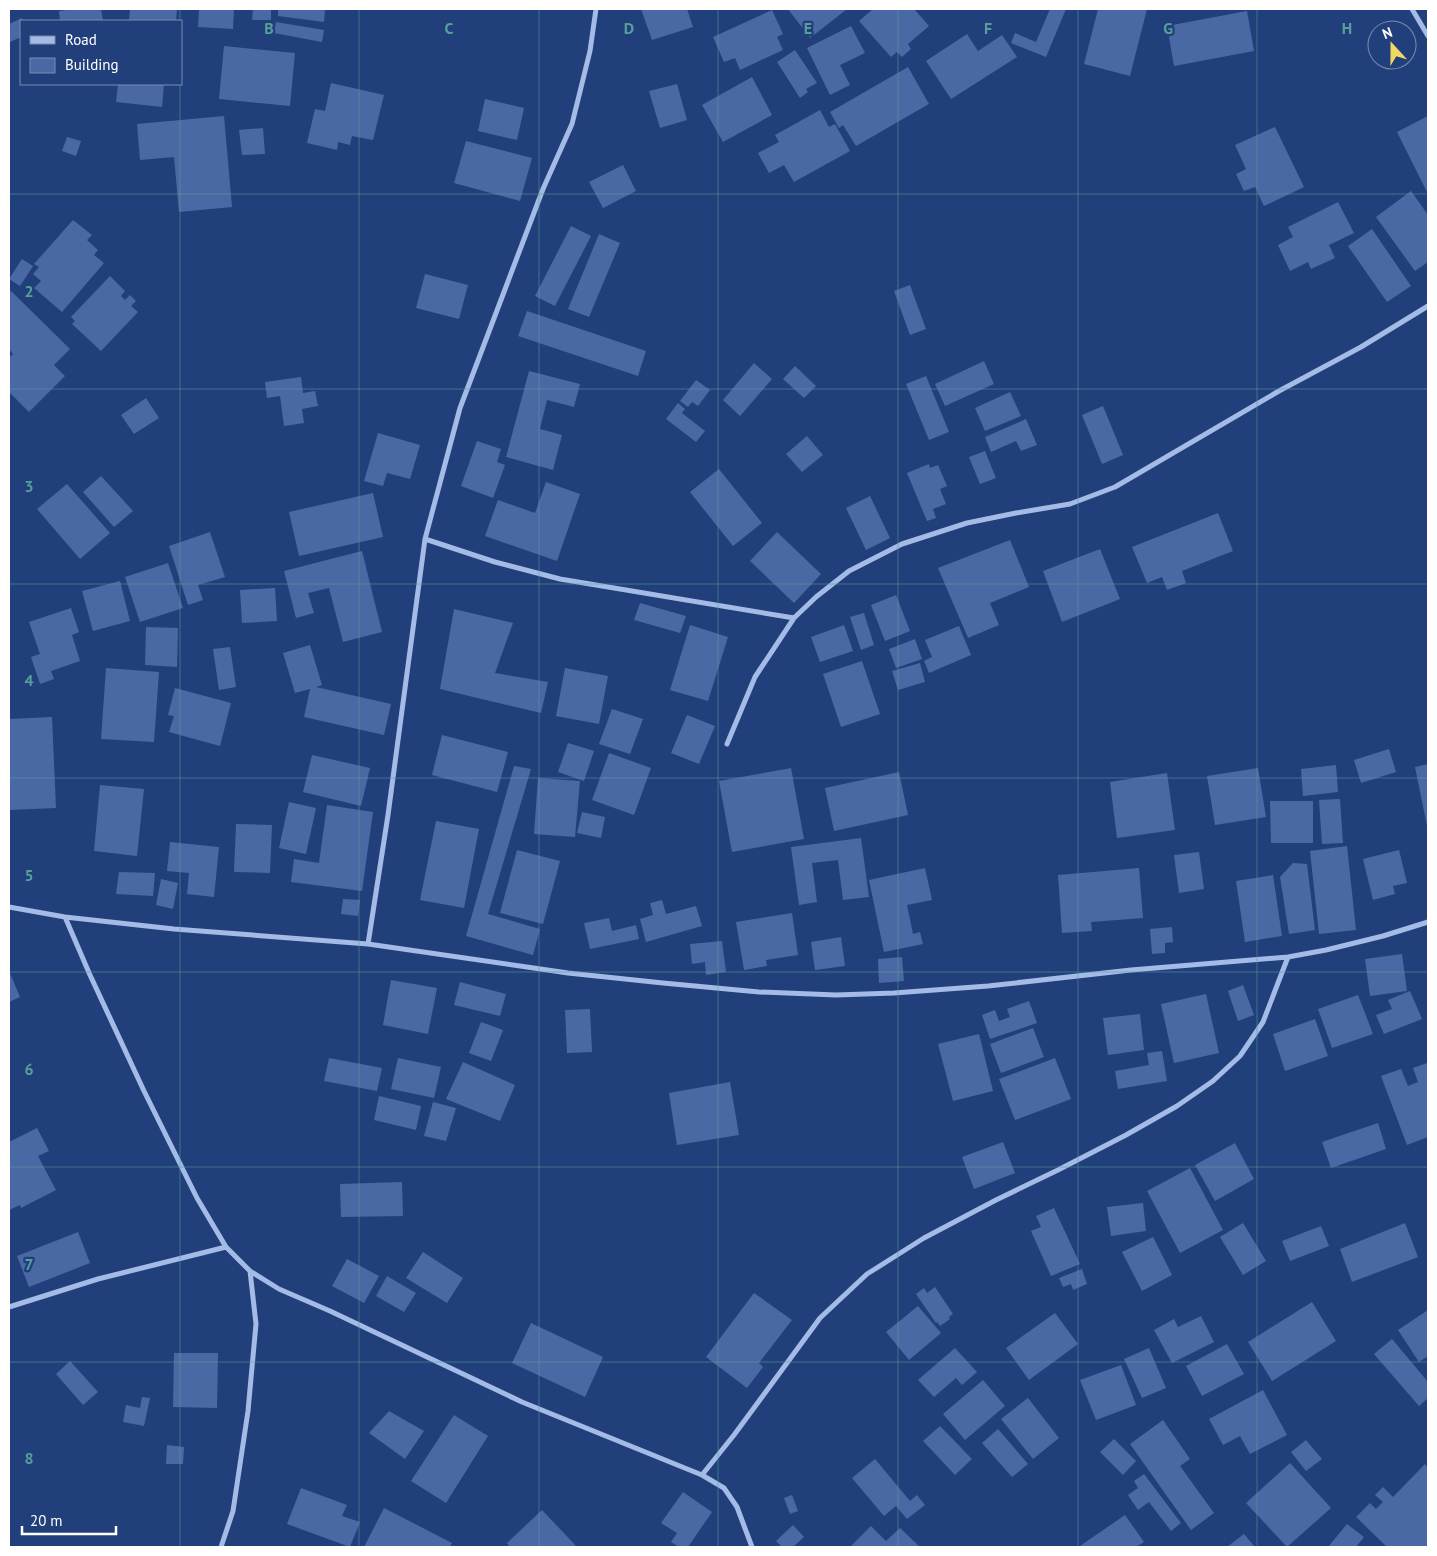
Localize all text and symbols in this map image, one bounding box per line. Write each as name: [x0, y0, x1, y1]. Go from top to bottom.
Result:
text: B: [264, 18, 274, 38]
text: C: [445, 18, 454, 38]
text: D: [624, 18, 634, 38]
text: E: [804, 18, 812, 38]
text: F: [984, 18, 992, 38]
text: G: [1163, 18, 1173, 38]
text: H: [1342, 18, 1352, 38]
legend: [20, 20, 182, 85]
north arrow: [1367, 20, 1417, 70]
text: N: [1380, 23, 1395, 43]
text: Road: [65, 30, 97, 49]
text: Building: [65, 55, 119, 74]
text: 2: [24, 281, 34, 301]
text: 3: [24, 476, 34, 496]
text: 4: [24, 670, 34, 690]
text: 5: [24, 865, 34, 885]
text: 6: [24, 1059, 34, 1079]
text: 7: [24, 1254, 34, 1274]
text: 8: [24, 1448, 34, 1468]
scale bar: [22, 1504, 116, 1536]
text: 20 m: [30, 1511, 63, 1530]

